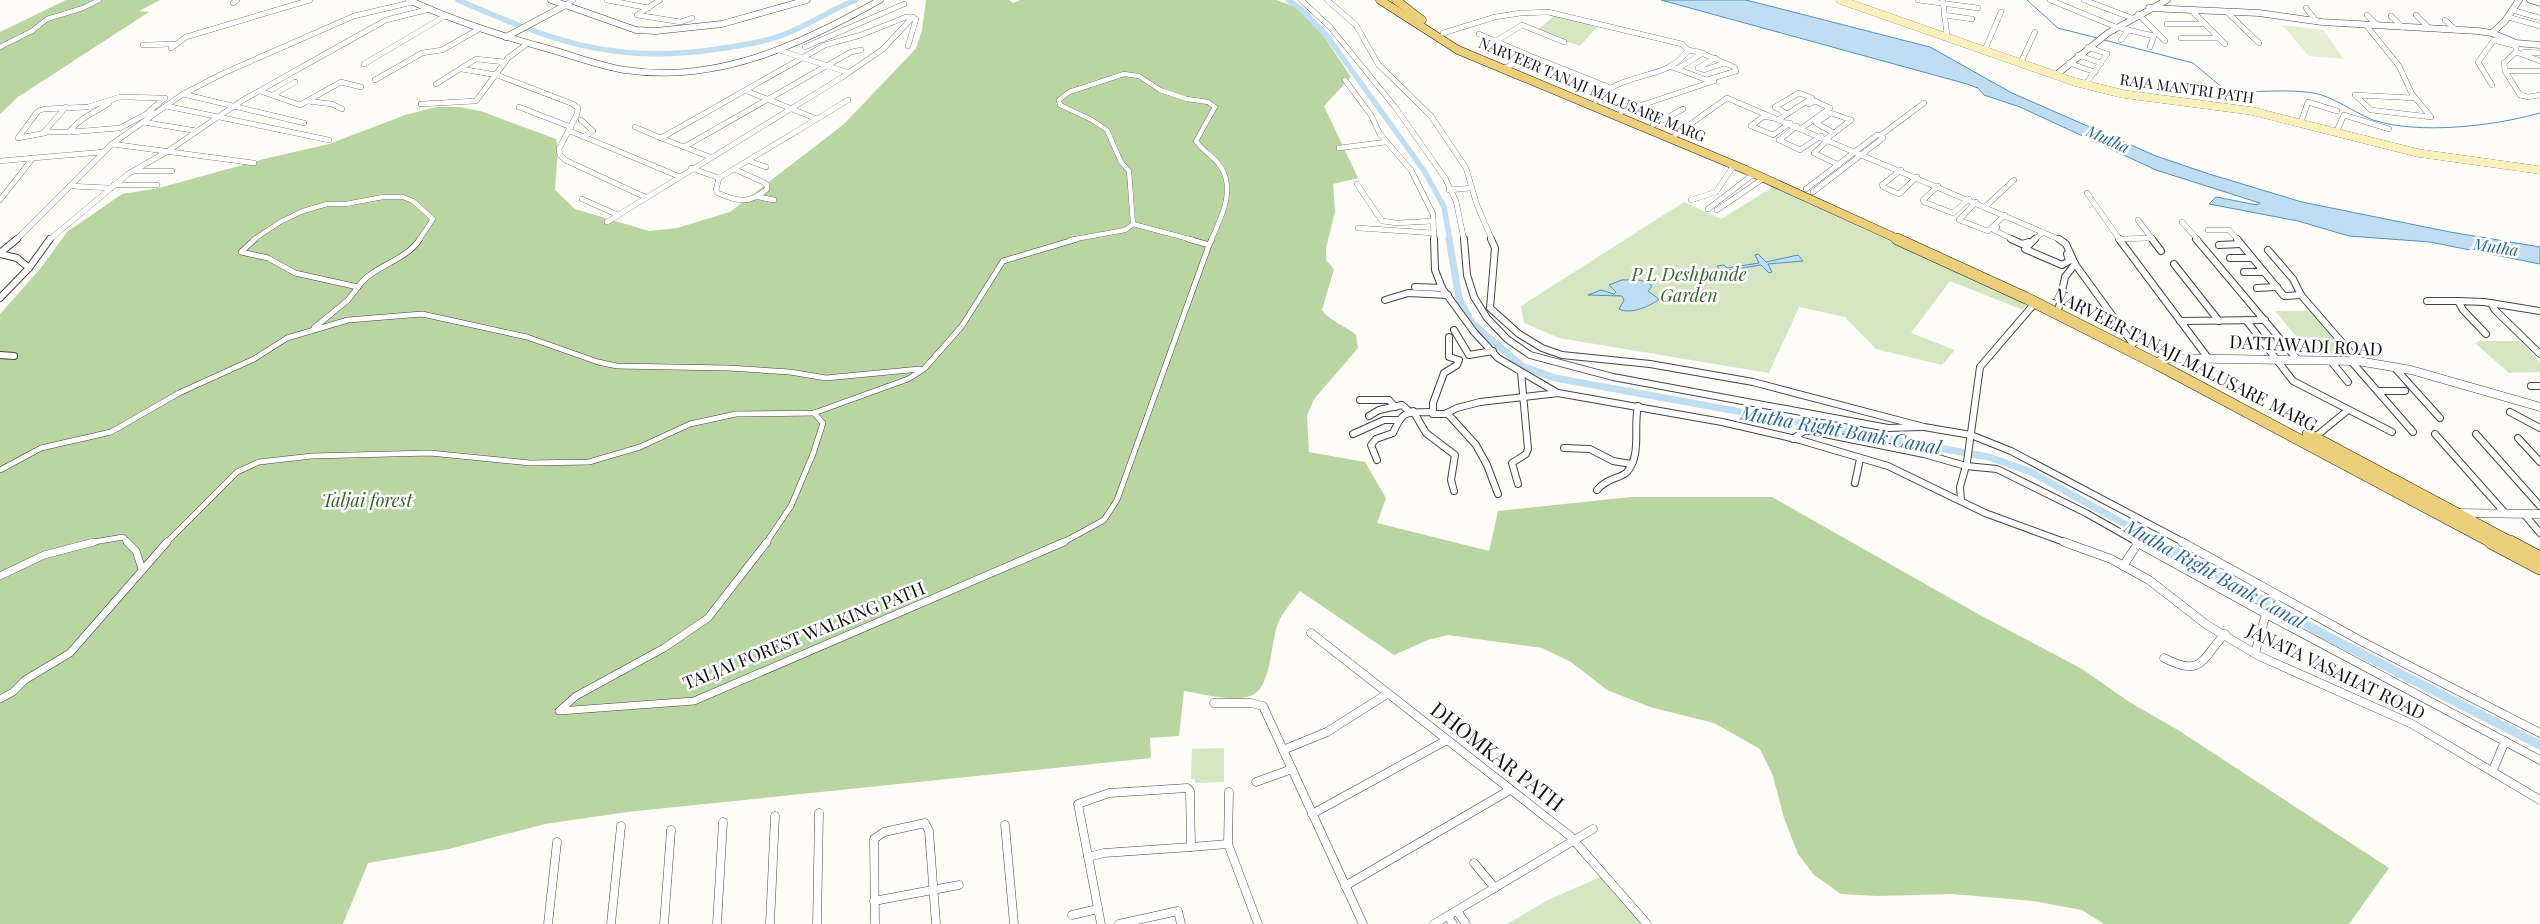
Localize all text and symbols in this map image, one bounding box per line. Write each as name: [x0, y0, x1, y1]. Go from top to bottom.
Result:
street label: NARVEER TANAJI MALUSARE MARG: [1476, 32, 1709, 146]
street label: RAJA MANTRI PATH: [2119, 69, 2256, 107]
water label: Mutha: [2082, 119, 2133, 157]
water label: Mutha: [2471, 233, 2520, 260]
park label: P L Deshpande Garden: [1631, 262, 1747, 307]
street label: NARVEER TANAJI MALUSARE MARG: [2049, 282, 2322, 437]
street label: DATTAWADI ROAD: [2229, 329, 2383, 361]
water label: Mutha Right Bank Canal: [1738, 398, 1944, 460]
park label: Taljai forest: [322, 488, 413, 512]
water label: Mutha Right Bank Canal: [2119, 512, 2311, 634]
street label: TALJAI FOREST WALKING PATH: [679, 575, 928, 695]
street label: JANATA VASAHAT ROAD: [2242, 617, 2430, 725]
street label: DHOMKAR PATH: [1426, 694, 1571, 816]

